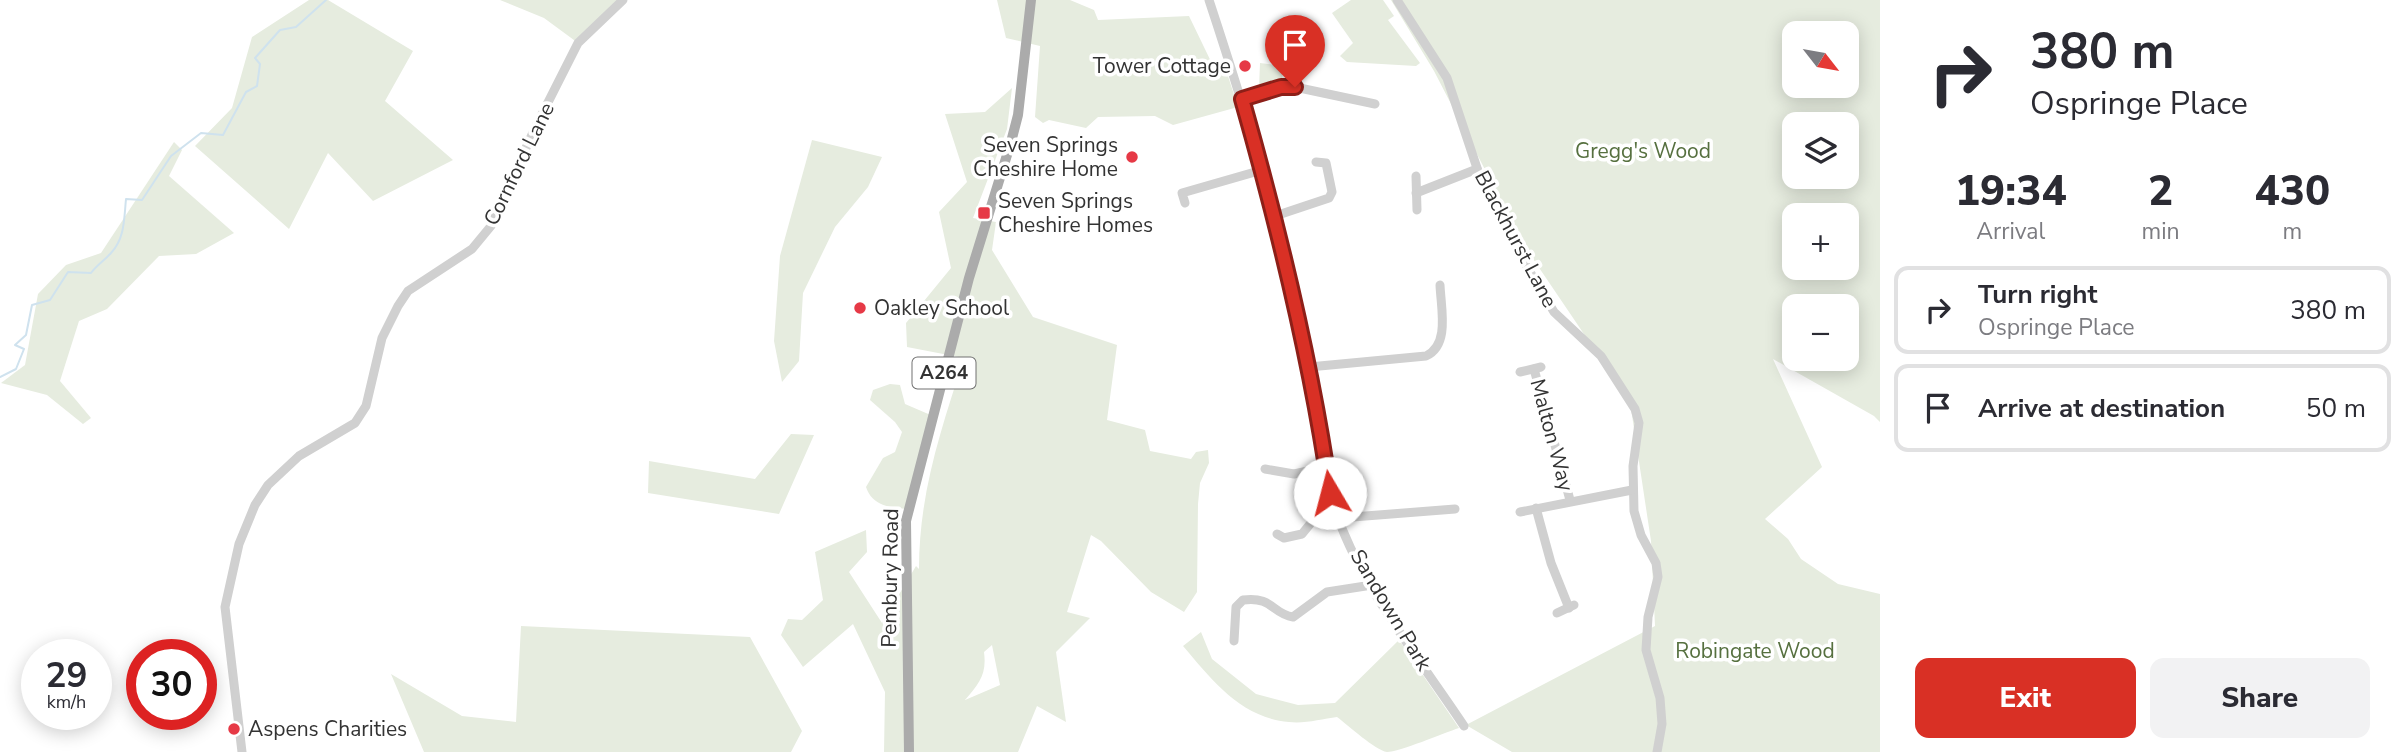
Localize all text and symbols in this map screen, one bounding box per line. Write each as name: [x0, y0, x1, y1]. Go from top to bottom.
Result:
pin: [1265, 15, 1325, 87]
text: 380 m: [2030, 18, 2174, 85]
north arrow: [1782, 21, 1858, 98]
map controls: [1782, 21, 1859, 371]
icon: arrive: [1276, 26, 1314, 64]
icon: right: [1915, 28, 2006, 119]
place label: Tower Cottage: [1093, 52, 1231, 80]
marker: Tower Cottage: [1237, 58, 1253, 74]
text: Ospringe Place: [2030, 82, 2248, 125]
street label: Cornford Lane: [477, 98, 561, 230]
button: layers: [1782, 112, 1859, 189]
place label: Seven Springs Cheshire Home: [973, 131, 1118, 183]
park label: Gregg's Wood: [1575, 137, 1711, 165]
marker: Seven Springs Cheshire Home: [1124, 149, 1140, 165]
text: 19:34: [1955, 163, 2067, 220]
text: 2: [2148, 163, 2173, 220]
text: 430: [2255, 163, 2330, 220]
street label: Blackhurst Lane: [1468, 166, 1564, 312]
place label: Seven Springs Cheshire Homes: [998, 187, 1153, 239]
button: +: [1782, 203, 1859, 280]
marker: Seven Springs Cheshire Homes: [976, 205, 992, 221]
text: Arrival: [1976, 216, 2045, 247]
text: min: [2142, 216, 2180, 247]
text: m: [2282, 216, 2302, 247]
text: Turn right: [1978, 277, 2097, 312]
icon: right: [1919, 291, 1957, 329]
text: 380 m: [2290, 293, 2366, 328]
place label: Oakley School: [874, 294, 1010, 322]
button: −: [1782, 294, 1859, 371]
marker: Oakley School: [852, 300, 868, 316]
text: Ospringe Place: [1978, 312, 2135, 343]
road number: A264: [912, 358, 976, 388]
street label: Malton Way: [1524, 376, 1580, 494]
icon: arrive: [1919, 389, 1957, 427]
text: Arrive at destination: [1978, 391, 2225, 426]
text: 50 m: [2306, 391, 2366, 426]
position arrow: [1293, 456, 1367, 530]
street label: Pembury Road: [875, 508, 905, 648]
street label: Sandown Park: [1344, 544, 1438, 676]
park label: Robingate Wood: [1675, 637, 1835, 665]
speed limit sign: 30: [126, 639, 217, 730]
text: 29: [45, 652, 88, 699]
button: Exit: [1915, 658, 2136, 738]
button: Share: [2150, 658, 2370, 738]
text: km/h: [47, 690, 86, 714]
place label: Aspens Charities: [248, 715, 407, 743]
marker: Aspens Charities: [226, 721, 242, 737]

